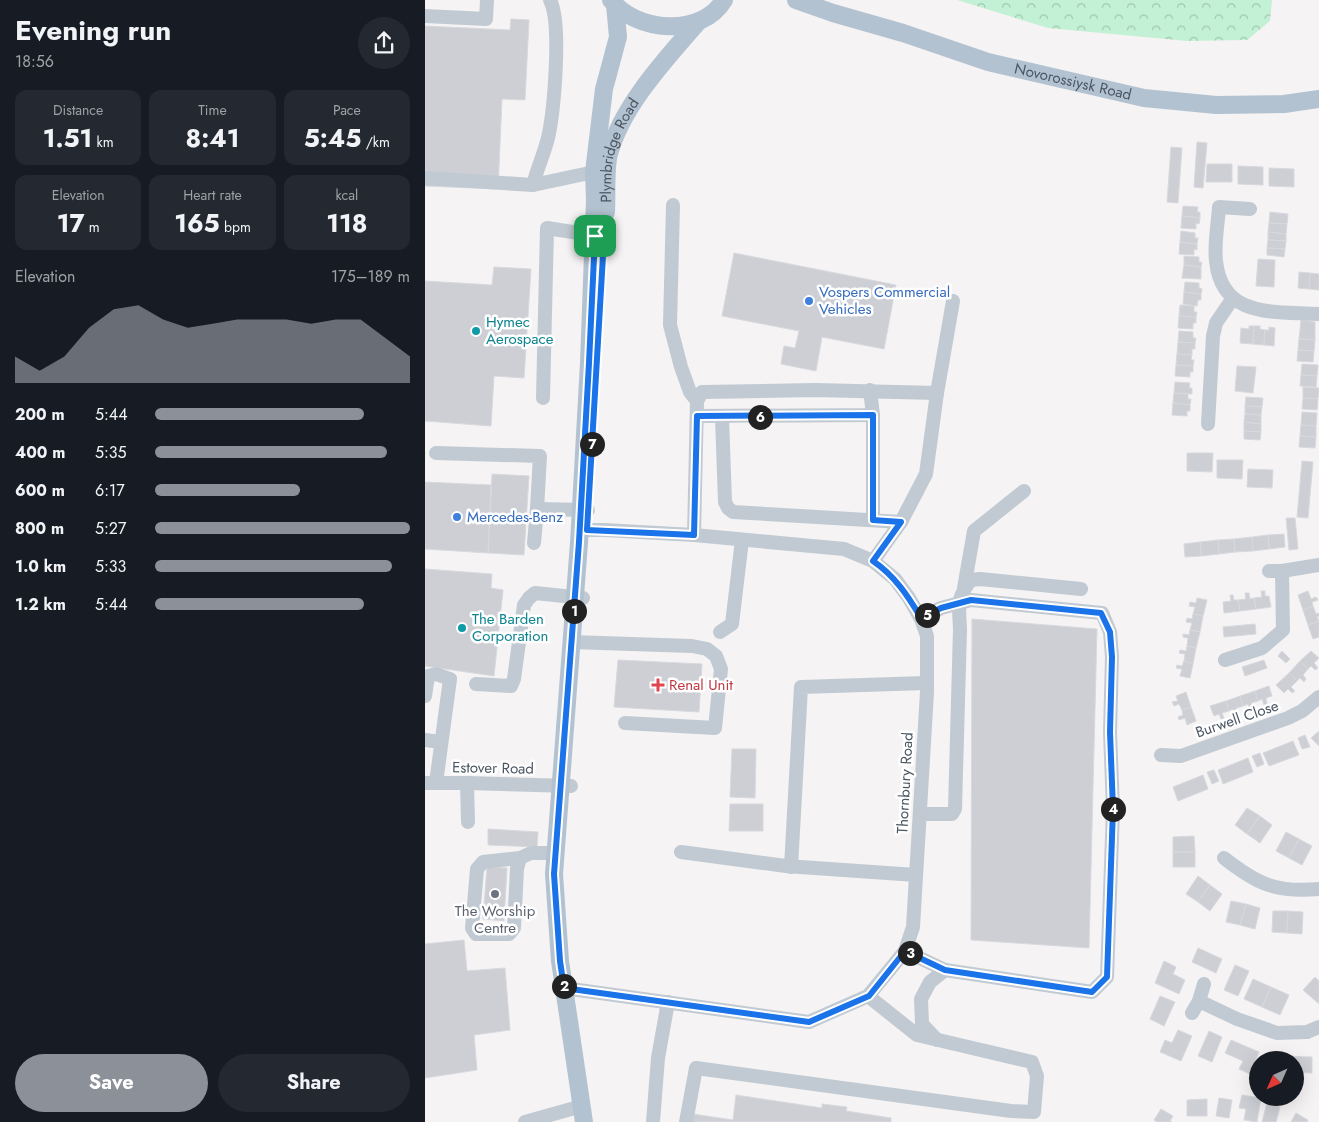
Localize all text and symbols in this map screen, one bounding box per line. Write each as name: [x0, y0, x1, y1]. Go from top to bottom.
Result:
text: Evening run: [15, 10, 171, 51]
button: share: [358, 17, 410, 69]
text: 18:56: [15, 50, 54, 73]
street label: Novorossiysk Road: [1012, 57, 1134, 106]
street label: Plymbridge Road: [595, 94, 644, 203]
text: Distance: [53, 100, 103, 120]
text: Time: [198, 100, 227, 120]
text: Pace: [333, 100, 361, 120]
text: 1.51: [43, 120, 92, 156]
text: 8:41: [186, 120, 239, 156]
text: 5:45: [304, 120, 361, 156]
text: km: [92, 132, 114, 152]
text: /km: [361, 132, 390, 152]
text: Elevation: [52, 185, 105, 205]
text: Heart rate: [183, 185, 242, 205]
text: kcal: [336, 185, 358, 205]
text: 17: [57, 205, 85, 241]
text: 165: [174, 205, 220, 241]
text: 118: [326, 205, 367, 241]
pin: [574, 215, 616, 257]
text: m: [85, 217, 100, 237]
text: bpm: [220, 217, 251, 237]
icon: arrive: [581, 222, 609, 250]
text: Elevation: [15, 265, 75, 288]
text: 175–189 m: [331, 265, 410, 288]
place label: Vospers Commercial Vehicles: [819, 281, 950, 320]
marker: Vospers Commercial Vehicles: [803, 295, 815, 307]
place label: Hymec Aerospace: [486, 311, 554, 350]
marker: Hymec Aerospace: [470, 325, 482, 337]
text: 200 m: [15, 403, 65, 426]
text: 5:44: [95, 403, 127, 426]
pin: 6: [747, 404, 773, 430]
text: 6: [756, 407, 765, 427]
pin: 7: [579, 432, 605, 456]
text: 7: [588, 434, 597, 454]
text: 400 m: [15, 441, 65, 464]
text: 5:35: [95, 441, 127, 464]
text: 600 m: [15, 479, 65, 502]
text: 6:17: [95, 479, 125, 502]
place label: Mercedes-Benz: [467, 506, 563, 528]
marker: Mercedes-Benz: [451, 511, 463, 523]
text: 800 m: [15, 517, 64, 540]
text: 5:27: [95, 517, 126, 540]
text: 1.0 km: [15, 555, 66, 578]
text: 5:33: [95, 555, 126, 578]
text: 1.2 km: [15, 593, 66, 616]
text: 5:44: [95, 593, 127, 616]
pin: 1: [561, 598, 587, 624]
text: 1: [571, 601, 578, 621]
pin: 5: [915, 602, 939, 628]
text: 5: [923, 605, 932, 625]
place label: The Barden Corporation: [472, 608, 548, 647]
marker: The Barden Corporation: [456, 622, 468, 634]
place label: Renal Unit: [669, 674, 733, 696]
marker: Renal Unit: [651, 678, 665, 692]
street label: Burwell Close: [1192, 694, 1282, 744]
street label: Thornbury Road: [891, 732, 919, 834]
street label: Estover Road: [452, 756, 534, 780]
pin: 4: [1101, 796, 1125, 822]
text: 4: [1109, 799, 1118, 819]
marker: The Worship Centre: [489, 888, 501, 900]
place label: The Worship Centre: [455, 900, 536, 939]
pin: 3: [897, 940, 923, 966]
text: 3: [906, 943, 915, 963]
pin: 2: [551, 974, 577, 998]
text: 2: [560, 976, 569, 996]
north arrow: [1249, 1051, 1304, 1106]
map controls: [1249, 1051, 1304, 1106]
button: Save: [15, 1054, 208, 1112]
button: Share: [218, 1054, 410, 1112]

